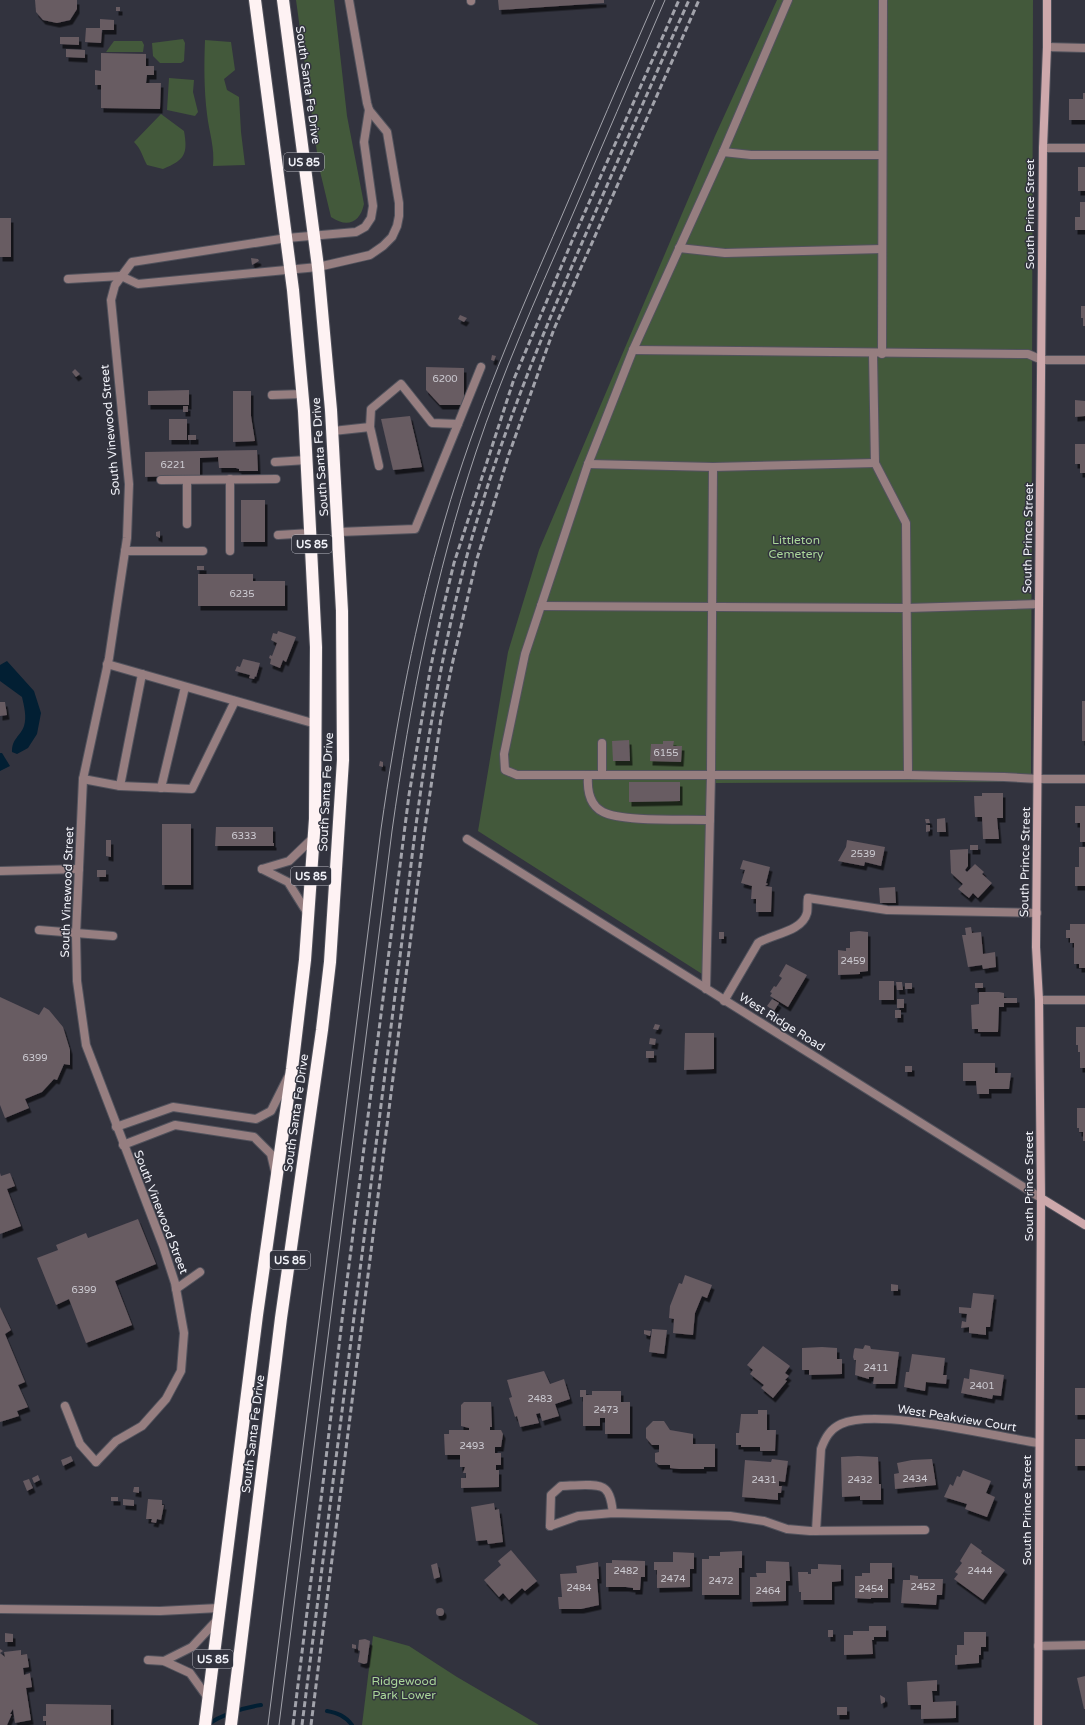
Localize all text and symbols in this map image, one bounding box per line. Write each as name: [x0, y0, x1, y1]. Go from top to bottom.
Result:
street label: South Santa Fe Drive: [293, 25, 323, 145]
road number: US 85: [284, 153, 324, 171]
street label: South Prince Street: [1023, 158, 1037, 269]
street label: South Vinewood Street: [97, 364, 123, 496]
house number: 6200: [432, 373, 458, 385]
street label: South Santa Fe Drive: [309, 397, 331, 517]
house number: 6221: [160, 459, 186, 471]
street label: South Prince Street: [1020, 482, 1036, 593]
park label: Littleton Cemetery: [768, 533, 824, 561]
road number: US 85: [292, 535, 332, 553]
house number: 6235: [229, 588, 255, 600]
street label: South Santa Fe Drive: [316, 732, 336, 852]
house number: 6155: [653, 747, 679, 759]
street label: South Prince Street: [1017, 806, 1033, 917]
street label: South Vinewood Street: [58, 826, 76, 958]
house number: 6333: [231, 830, 257, 842]
house number: 2539: [850, 848, 876, 860]
road number: US 85: [291, 867, 331, 885]
house number: 2459: [840, 955, 866, 967]
street label: West Ridge Road: [737, 990, 827, 1054]
house number: 6399: [22, 1052, 48, 1064]
street label: South Santa Fe Drive: [281, 1053, 311, 1173]
street label: South Prince Street: [1022, 1130, 1036, 1241]
street label: South Vinewood Street: [131, 1148, 191, 1276]
road number: US 85: [270, 1251, 310, 1269]
house number: 6399: [71, 1284, 97, 1296]
house number: 2411: [863, 1362, 889, 1374]
street label: South Santa Fe Drive: [239, 1374, 267, 1494]
house number: 2401: [969, 1380, 995, 1392]
house number: 2483: [527, 1393, 553, 1405]
street label: West Peakview Court: [896, 1402, 1018, 1434]
house number: 2473: [593, 1404, 619, 1416]
house number: 2493: [459, 1440, 485, 1452]
street label: South Prince Street: [1020, 1454, 1034, 1565]
house number: 2434: [902, 1473, 928, 1485]
house number: 2431: [751, 1474, 777, 1486]
house number: 2432: [847, 1474, 873, 1486]
house number: 2482: [613, 1565, 639, 1577]
house number: 2444: [967, 1565, 993, 1577]
house number: 2474: [660, 1573, 686, 1585]
house number: 2472: [708, 1575, 734, 1587]
house number: 2452: [910, 1581, 936, 1593]
house number: 2484: [566, 1582, 592, 1594]
house number: 2454: [858, 1583, 884, 1595]
house number: 2464: [755, 1585, 781, 1597]
road number: US 85: [193, 1650, 233, 1668]
park label: Ridgewood Park Lower: [372, 1674, 437, 1702]

